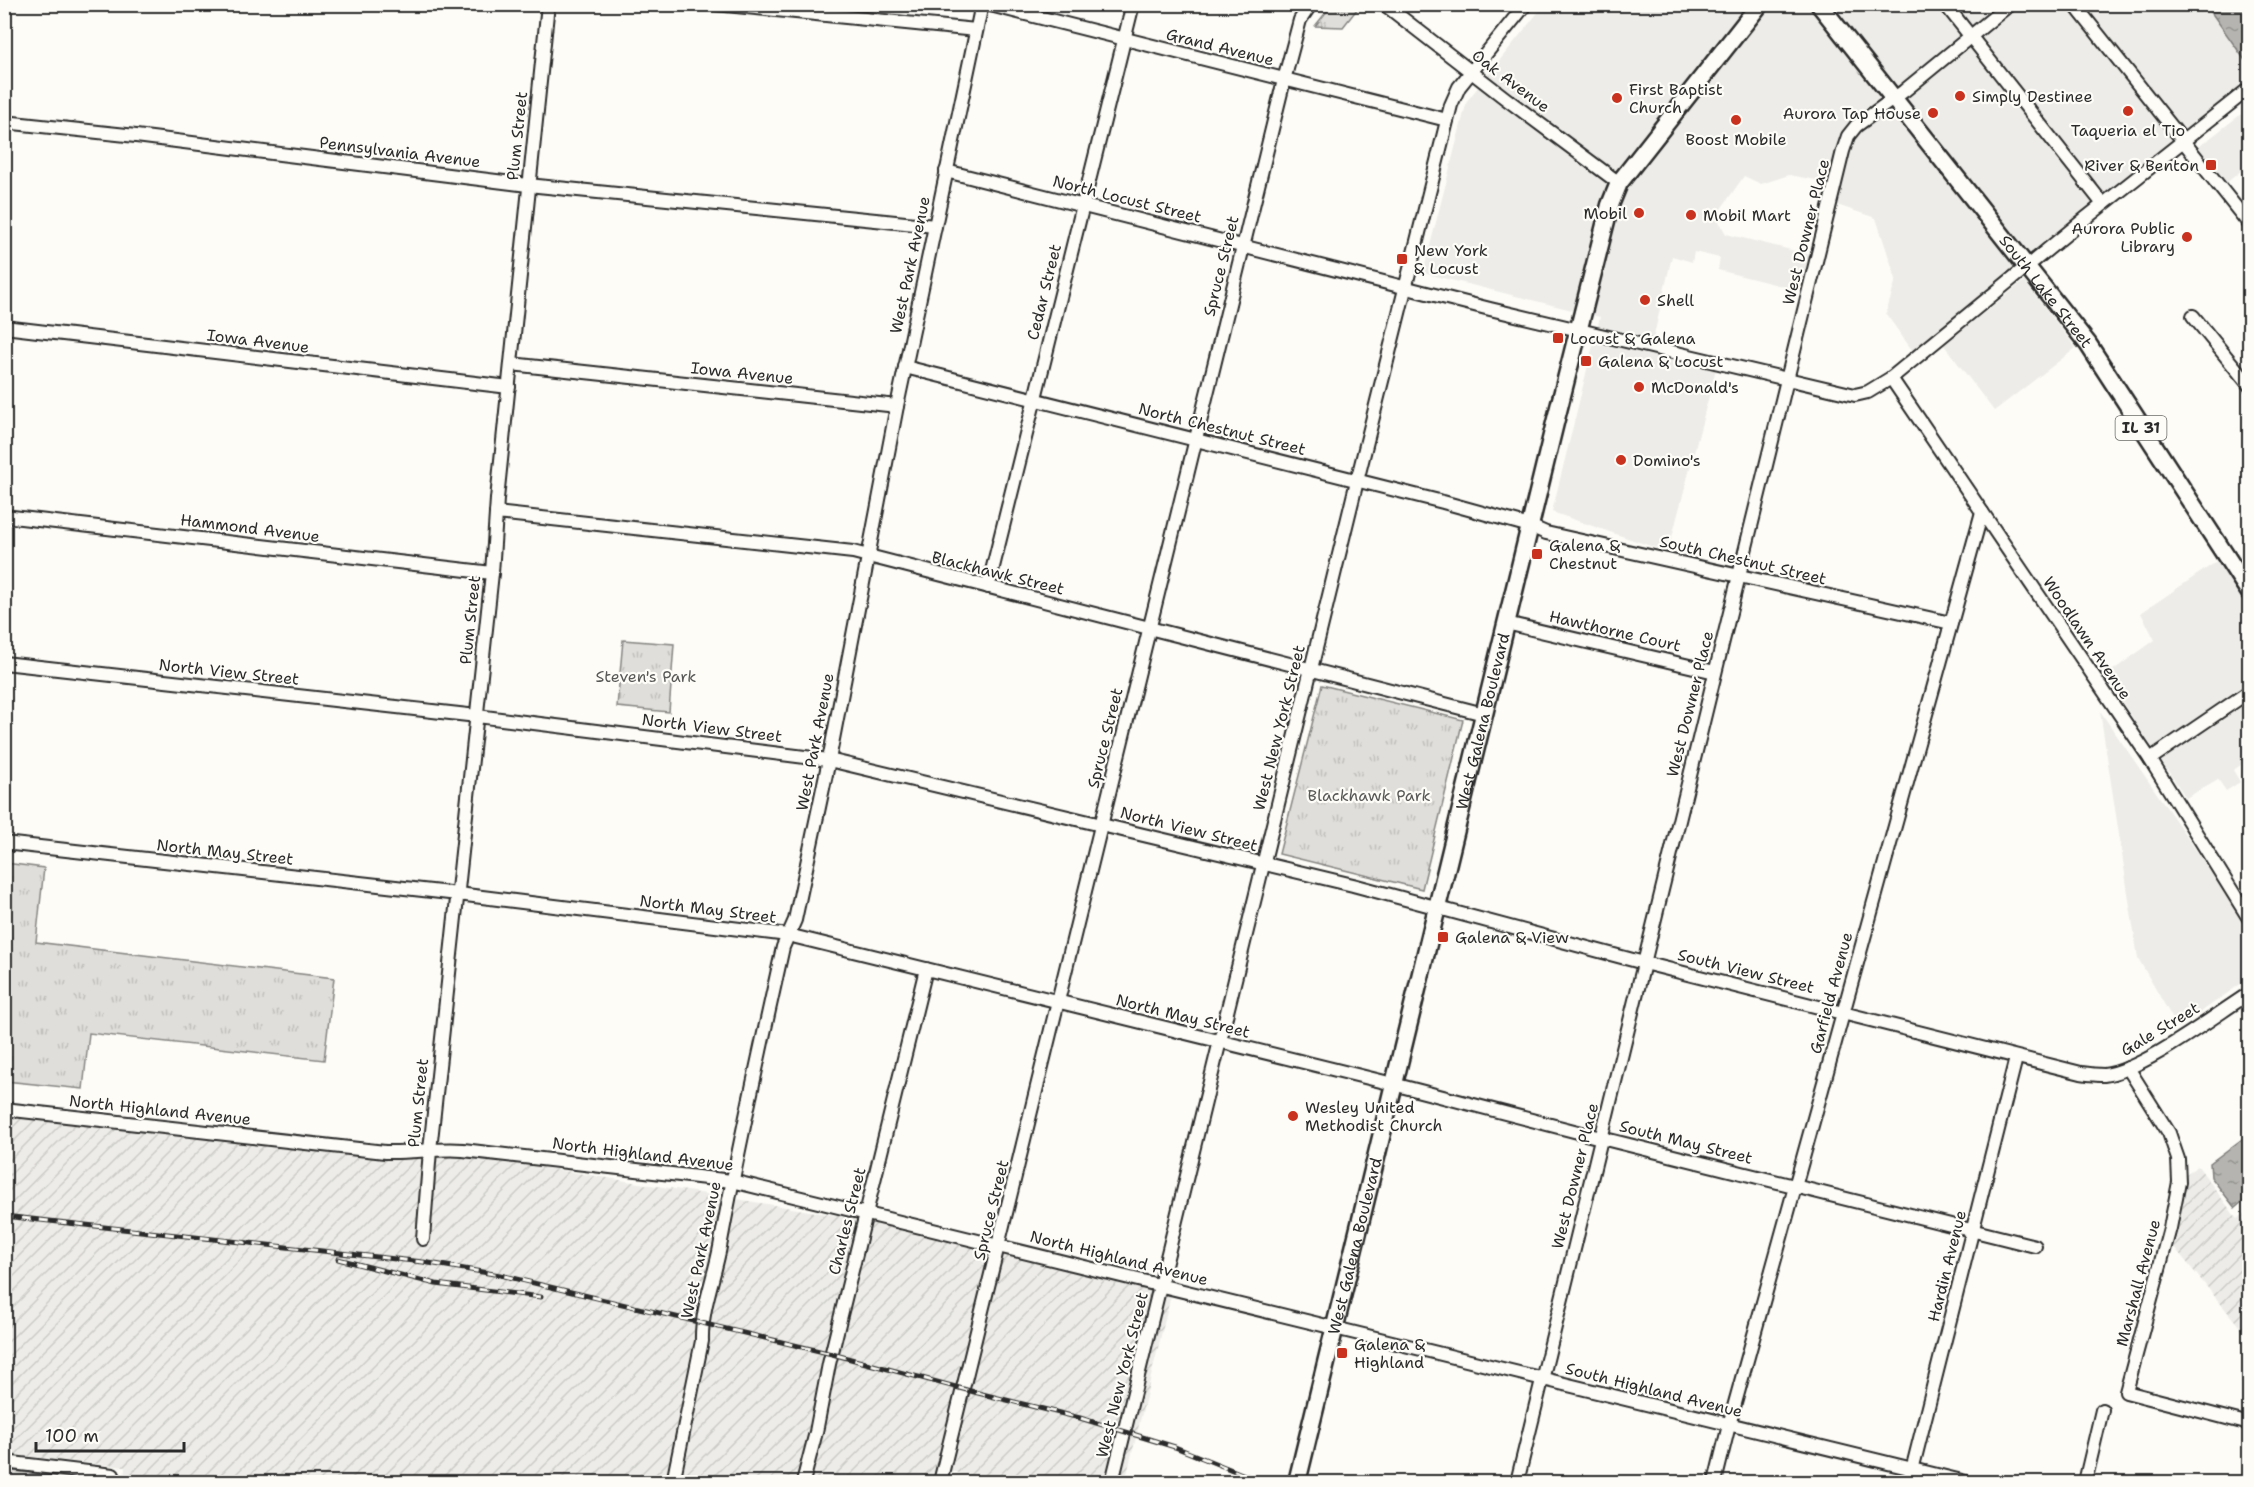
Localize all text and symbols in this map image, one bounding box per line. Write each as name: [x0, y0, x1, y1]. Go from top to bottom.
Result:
street label: Grand Avenue: [1164, 23, 1276, 71]
street label: Oak Avenue: [1468, 45, 1554, 117]
place label: First Baptist Church: [1629, 79, 1723, 118]
place label: Simply Destinee: [1972, 86, 2093, 107]
marker: Simply Destinee: [1953, 89, 1967, 103]
street label: Plum Street: [502, 90, 532, 182]
marker: First Baptist Church: [1610, 91, 1624, 105]
place label: Aurora Tap House: [1783, 103, 1921, 124]
marker: Taqueria el Tio: [2121, 104, 2135, 118]
marker: Aurora Tap House: [1926, 106, 1940, 120]
marker: Boost Mobile: [1729, 113, 1743, 127]
place label: Taqueria el Tio: [2071, 120, 2185, 141]
place label: Boost Mobile: [1686, 129, 1786, 150]
street label: Pennsylvania Avenue: [318, 132, 482, 172]
place label: River & Benton: [2084, 155, 2199, 176]
street label: West Downer Place: [1778, 157, 1834, 307]
marker: River & Benton: [2204, 158, 2218, 172]
street label: North Locust Street: [1050, 170, 1204, 228]
street label: West Park Avenue: [885, 194, 935, 336]
place label: Mobil: [1584, 203, 1627, 224]
place label: Mobil Mart: [1703, 205, 1791, 226]
marker: Mobil: [1632, 206, 1646, 220]
marker: Mobil Mart: [1684, 208, 1698, 222]
street label: Spruce Street: [1198, 214, 1244, 318]
place label: Aurora Public Library: [2071, 218, 2175, 257]
street label: South Lake Street: [1995, 230, 2097, 352]
marker: Aurora Public Library: [2180, 230, 2194, 244]
place label: New York & Locust: [1414, 240, 1488, 279]
street label: Cedar Street: [1022, 242, 1066, 342]
marker: New York & Locust: [1395, 252, 1409, 266]
place label: Shell: [1657, 290, 1694, 311]
marker: Shell: [1638, 293, 1652, 307]
street label: Iowa Avenue: [206, 324, 310, 358]
place label: Locust & Galena: [1570, 328, 1696, 349]
marker: Locust & Galena: [1551, 331, 1565, 345]
place label: Galena & Locust: [1598, 351, 1723, 372]
marker: Galena & Locust: [1579, 354, 1593, 368]
street label: Iowa Avenue: [690, 357, 794, 389]
place label: McDonald's: [1651, 377, 1739, 398]
marker: McDonald's: [1632, 380, 1646, 394]
street label: North Chestnut Street: [1136, 398, 1308, 460]
road number: IL 31: [2116, 416, 2166, 440]
place label: Domino's: [1633, 450, 1701, 471]
marker: Domino's: [1614, 453, 1628, 467]
street label: Hammond Avenue: [179, 509, 321, 547]
street label: South Chestnut Street: [1658, 531, 1828, 589]
place label: Galena & Chestnut: [1549, 535, 1621, 574]
street label: Blackhawk Street: [930, 546, 1066, 600]
marker: Galena & Chestnut: [1530, 547, 1544, 561]
street label: Woodlawn Avenue: [2038, 572, 2136, 704]
street label: Plum Street: [455, 574, 485, 666]
street label: Hawthorne Court: [1547, 606, 1683, 656]
street label: West Downer Place: [1662, 629, 1718, 779]
street label: West Galena Boulevard: [1451, 631, 1514, 812]
street label: West New York Street: [1248, 643, 1310, 813]
street label: North View Street: [158, 654, 300, 690]
park label: Steven's Park: [595, 666, 697, 687]
street label: West Park Avenue: [791, 671, 839, 813]
street label: Spruce Street: [1082, 686, 1128, 790]
street label: North View Street: [641, 709, 783, 747]
park label: Blackhawk Park: [1307, 785, 1431, 806]
street label: North View Street: [1118, 802, 1260, 856]
street label: North May Street: [156, 834, 294, 870]
street label: North May Street: [638, 890, 778, 928]
place label: Galena & View: [1455, 927, 1569, 948]
marker: Galena & View: [1436, 930, 1450, 944]
street label: Garfield Avenue: [1805, 930, 1857, 1056]
street label: South View Street: [1676, 944, 1816, 998]
street label: North May Street: [1114, 989, 1252, 1043]
street label: Gale Street: [2117, 997, 2203, 1061]
street label: Plum Street: [403, 1057, 433, 1149]
street label: North Highland Avenue: [68, 1090, 252, 1130]
place label: Wesley United Methodist Church: [1305, 1097, 1443, 1136]
street label: West Downer Place: [1547, 1101, 1603, 1251]
marker: Wesley United Methodist Church: [1286, 1109, 1300, 1123]
street label: South May Street: [1617, 1115, 1755, 1169]
street label: North Highland Avenue: [551, 1132, 735, 1176]
street label: West Galena Boulevard: [1323, 1155, 1386, 1337]
street label: Spruce Street: [968, 1158, 1014, 1262]
street label: Charles Street: [823, 1165, 871, 1277]
street label: West Park Avenue: [676, 1179, 726, 1321]
street label: Hardin Avenue: [1923, 1208, 1971, 1324]
street label: Marshall Avenue: [2111, 1217, 2165, 1349]
street label: North Highland Avenue: [1028, 1226, 1210, 1290]
street label: West New York Street: [1091, 1290, 1153, 1460]
place label: Galena & Highland: [1354, 1334, 1426, 1373]
marker: Galena & Highland: [1335, 1346, 1349, 1360]
street label: South Highland Avenue: [1563, 1358, 1745, 1422]
scale bar: [36, 1415, 184, 1453]
text: 100 m: [45, 1424, 99, 1448]

